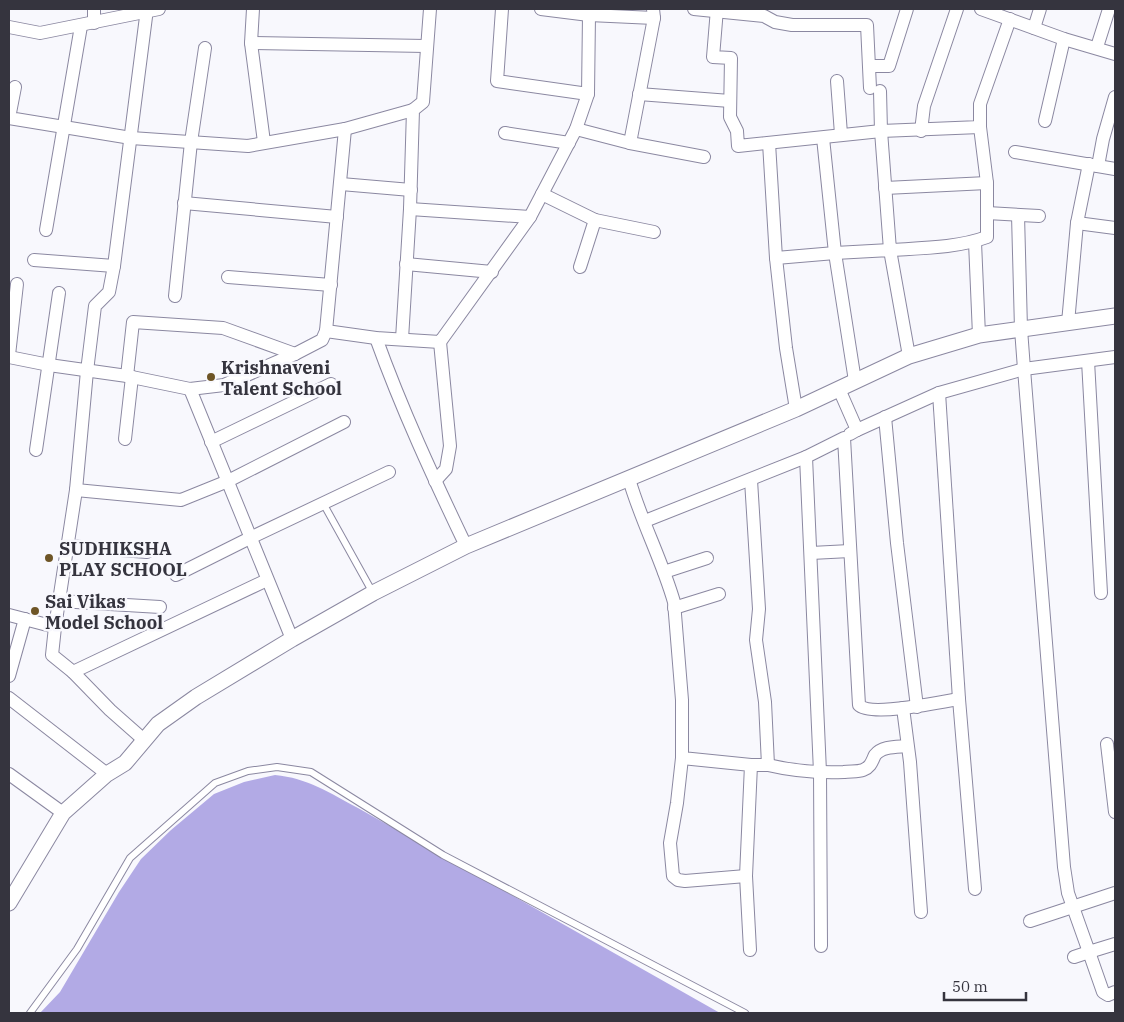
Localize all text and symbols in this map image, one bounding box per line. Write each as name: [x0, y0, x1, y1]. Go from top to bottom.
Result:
place label: Krishnaveni Talent School: [221, 356, 342, 400]
marker: Krishnaveni Talent School: [205, 371, 217, 383]
place label: SUDHIKSHA PLAY SCHOOL: [59, 537, 187, 581]
marker: SUDHIKSHA PLAY SCHOOL: [43, 552, 55, 564]
place label: Sai Vikas Model School: [45, 590, 163, 634]
marker: Sai Vikas Model School: [29, 605, 41, 617]
scale bar: [944, 970, 1026, 1002]
text: 50 m: [952, 977, 988, 996]

